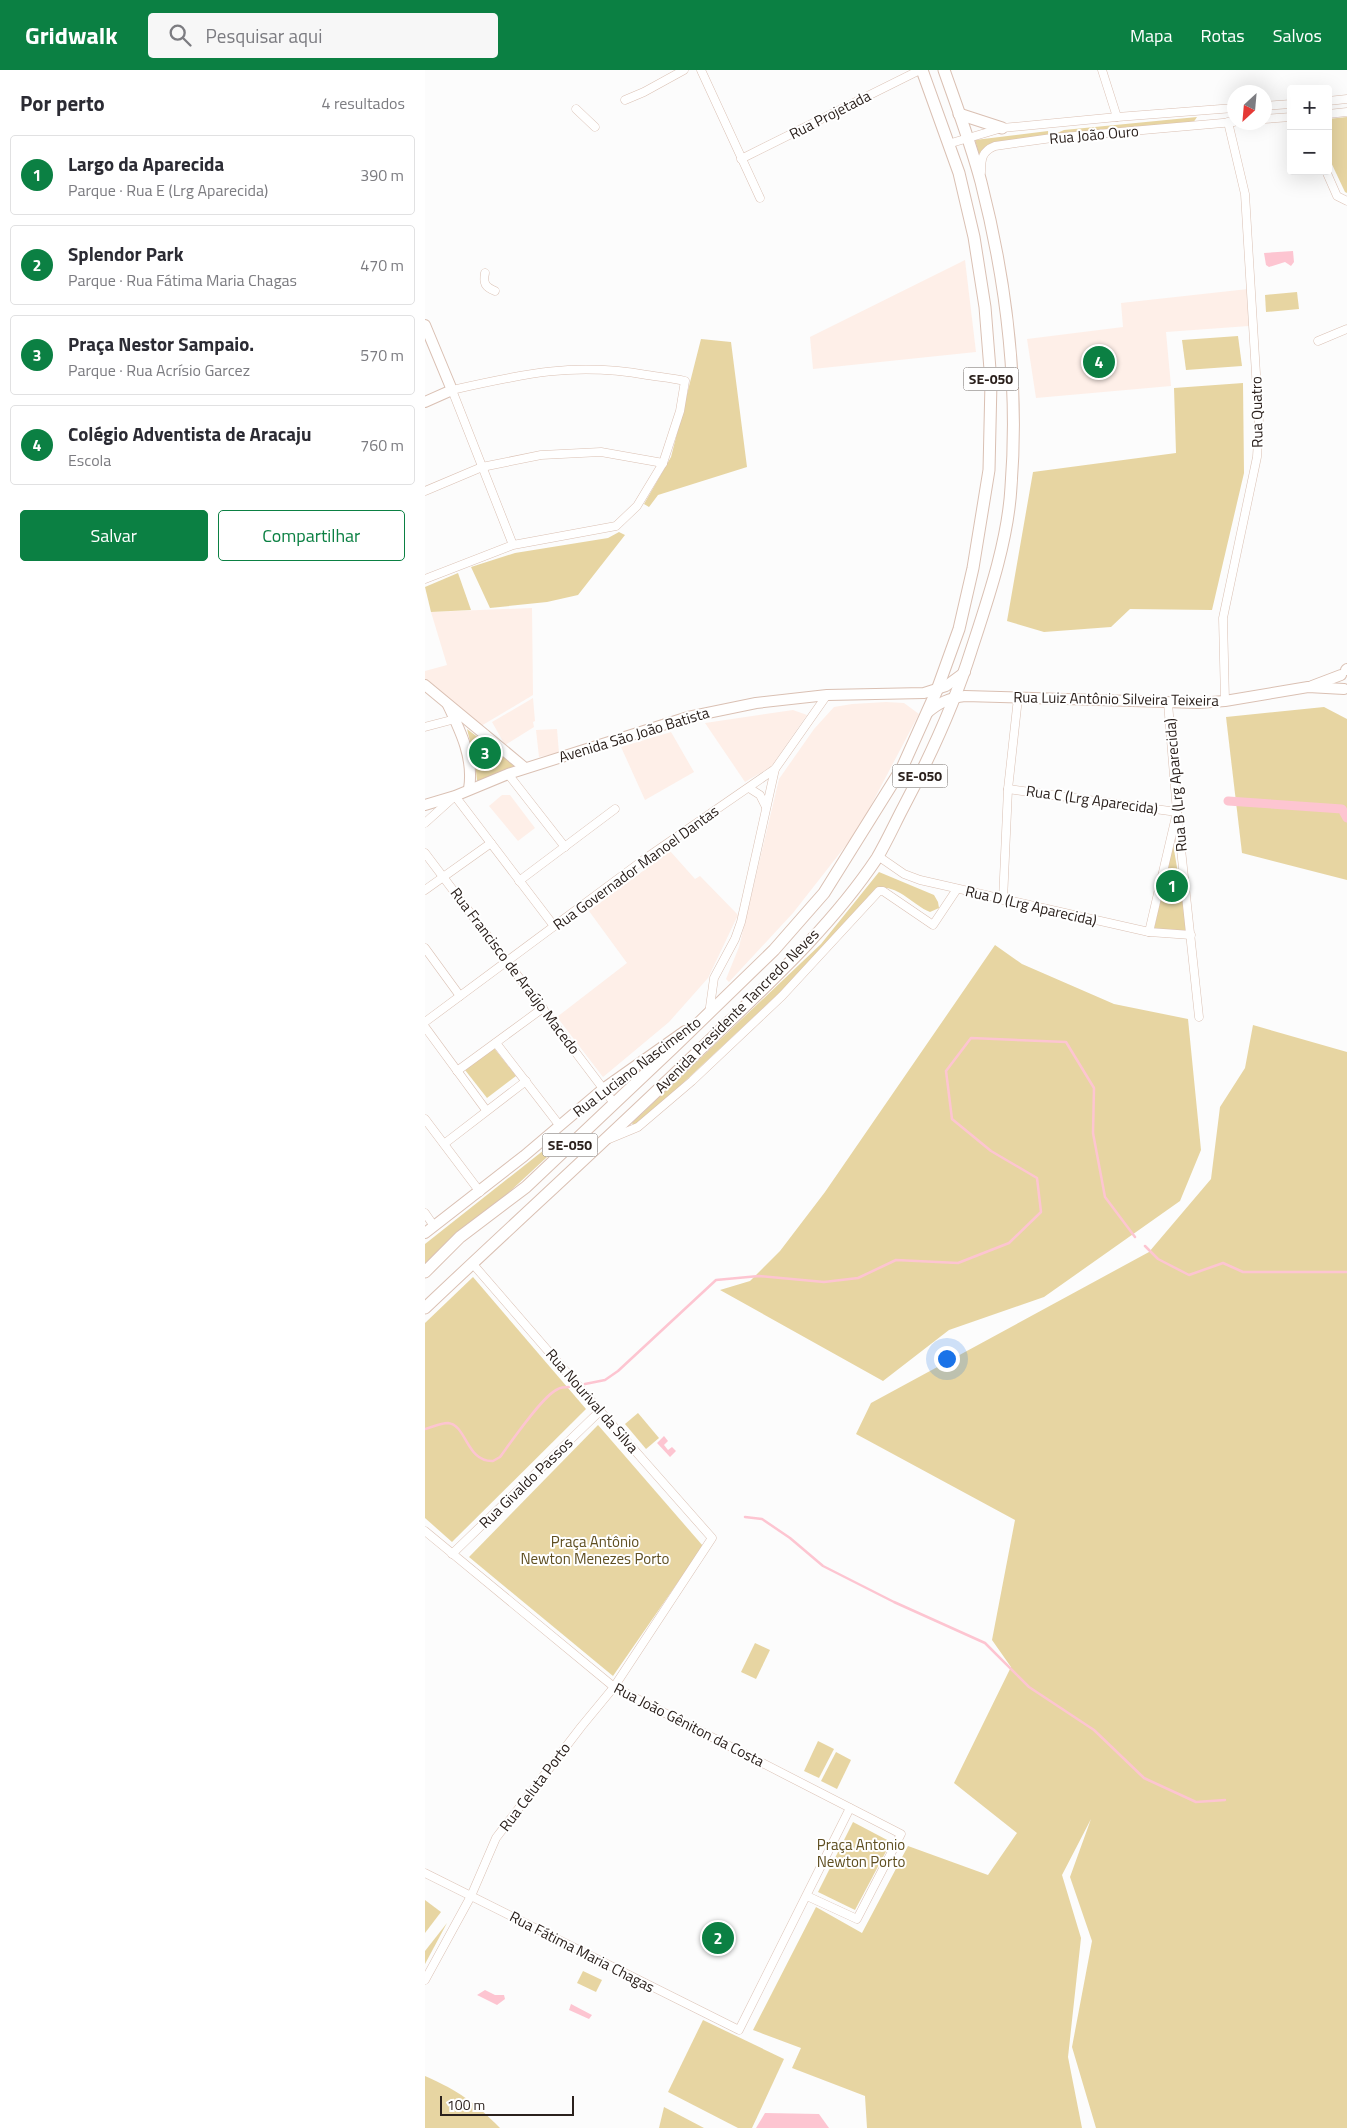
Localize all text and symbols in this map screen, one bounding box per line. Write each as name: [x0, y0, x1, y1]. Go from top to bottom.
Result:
search box: [148, 13, 498, 58]
text: Gridwalk: [25, 17, 118, 53]
icon: search: [166, 21, 194, 49]
text: Pesquisar aqui: [206, 21, 322, 50]
text: Mapa: [1130, 22, 1173, 49]
text: Rotas: [1201, 22, 1245, 49]
text: Salvos: [1273, 22, 1322, 49]
street label: Rua Projetada: [785, 84, 875, 145]
north arrow: [1227, 85, 1272, 130]
map controls: [1287, 85, 1332, 175]
button: +: [1287, 85, 1332, 130]
text: Por perto: [20, 87, 105, 119]
text: 4 resultados: [321, 91, 405, 115]
street label: Rua João Ouro: [1048, 119, 1140, 150]
button: −: [1287, 130, 1332, 175]
text: Largo da Aparecida: [68, 149, 224, 178]
text: 1: [33, 163, 41, 187]
text: 390 m: [360, 163, 404, 187]
text: Parque · Rua E (Lrg Aparecida): [68, 178, 268, 202]
text: Splendor Park: [68, 239, 183, 268]
text: 2: [33, 253, 41, 277]
text: 470 m: [360, 253, 404, 277]
text: Parque · Rua Fátima Maria Chagas: [68, 268, 297, 292]
text: Praça Nestor Sampaio.: [68, 329, 254, 358]
text: 3: [33, 343, 41, 367]
text: 570 m: [360, 343, 404, 367]
pin: 4: [1083, 343, 1115, 381]
text: Parque · Rua Acrísio Garcez: [68, 358, 250, 382]
road number: SE-050: [963, 368, 1019, 390]
street label: Rua Quatro: [1244, 376, 1269, 448]
text: Colégio Adventista de Aracaju: [68, 419, 311, 448]
text: 4: [33, 433, 41, 457]
text: 760 m: [360, 433, 404, 457]
text: Escola: [68, 448, 111, 472]
button: Salvar: [20, 510, 208, 561]
button: Compartilhar: [218, 510, 405, 561]
street label: Rua Luiz Antônio Silveira Teixeira: [1013, 685, 1219, 712]
street label: Avenida São João Batista: [556, 701, 712, 768]
street label: Rua B (Lrg Aparecida): [1158, 717, 1193, 853]
pin: 3: [469, 734, 501, 772]
road number: SE-050: [893, 764, 947, 788]
street label: Rua C (Lrg Aparecida): [1025, 779, 1160, 820]
street label: Rua Governador Manoel Dantas: [548, 799, 723, 936]
pin: 1: [1156, 867, 1188, 905]
street label: Rua D (Lrg Aparecida): [963, 879, 1099, 932]
street label: Rua Francisco de Araújo Macedo: [445, 882, 586, 1059]
street label: Avenida Presidente Tancredo Neves: [649, 923, 824, 1098]
street label: Rua Luciano Nascimento: [568, 1011, 706, 1123]
road number: SE-050: [543, 1134, 597, 1156]
street label: Rua Nourival da Silva: [540, 1343, 645, 1458]
your location: [934, 1346, 960, 1372]
street label: Rua Givaldo Passos: [473, 1432, 578, 1534]
park label: Praça Antônio Newton Menezes Porto: [520, 1530, 670, 1570]
street label: Rua João Gêniton da Costa: [610, 1677, 769, 1773]
street label: Rua Celuta Porto: [493, 1737, 576, 1836]
park label: Praça Antonio Newton Porto: [817, 1833, 905, 1873]
street label: Rua Fátima Maria Chagas: [506, 1905, 659, 1998]
pin: 2: [702, 1919, 734, 1957]
scale bar: [440, 2093, 574, 2116]
text: 100 m: [447, 2094, 485, 2115]

